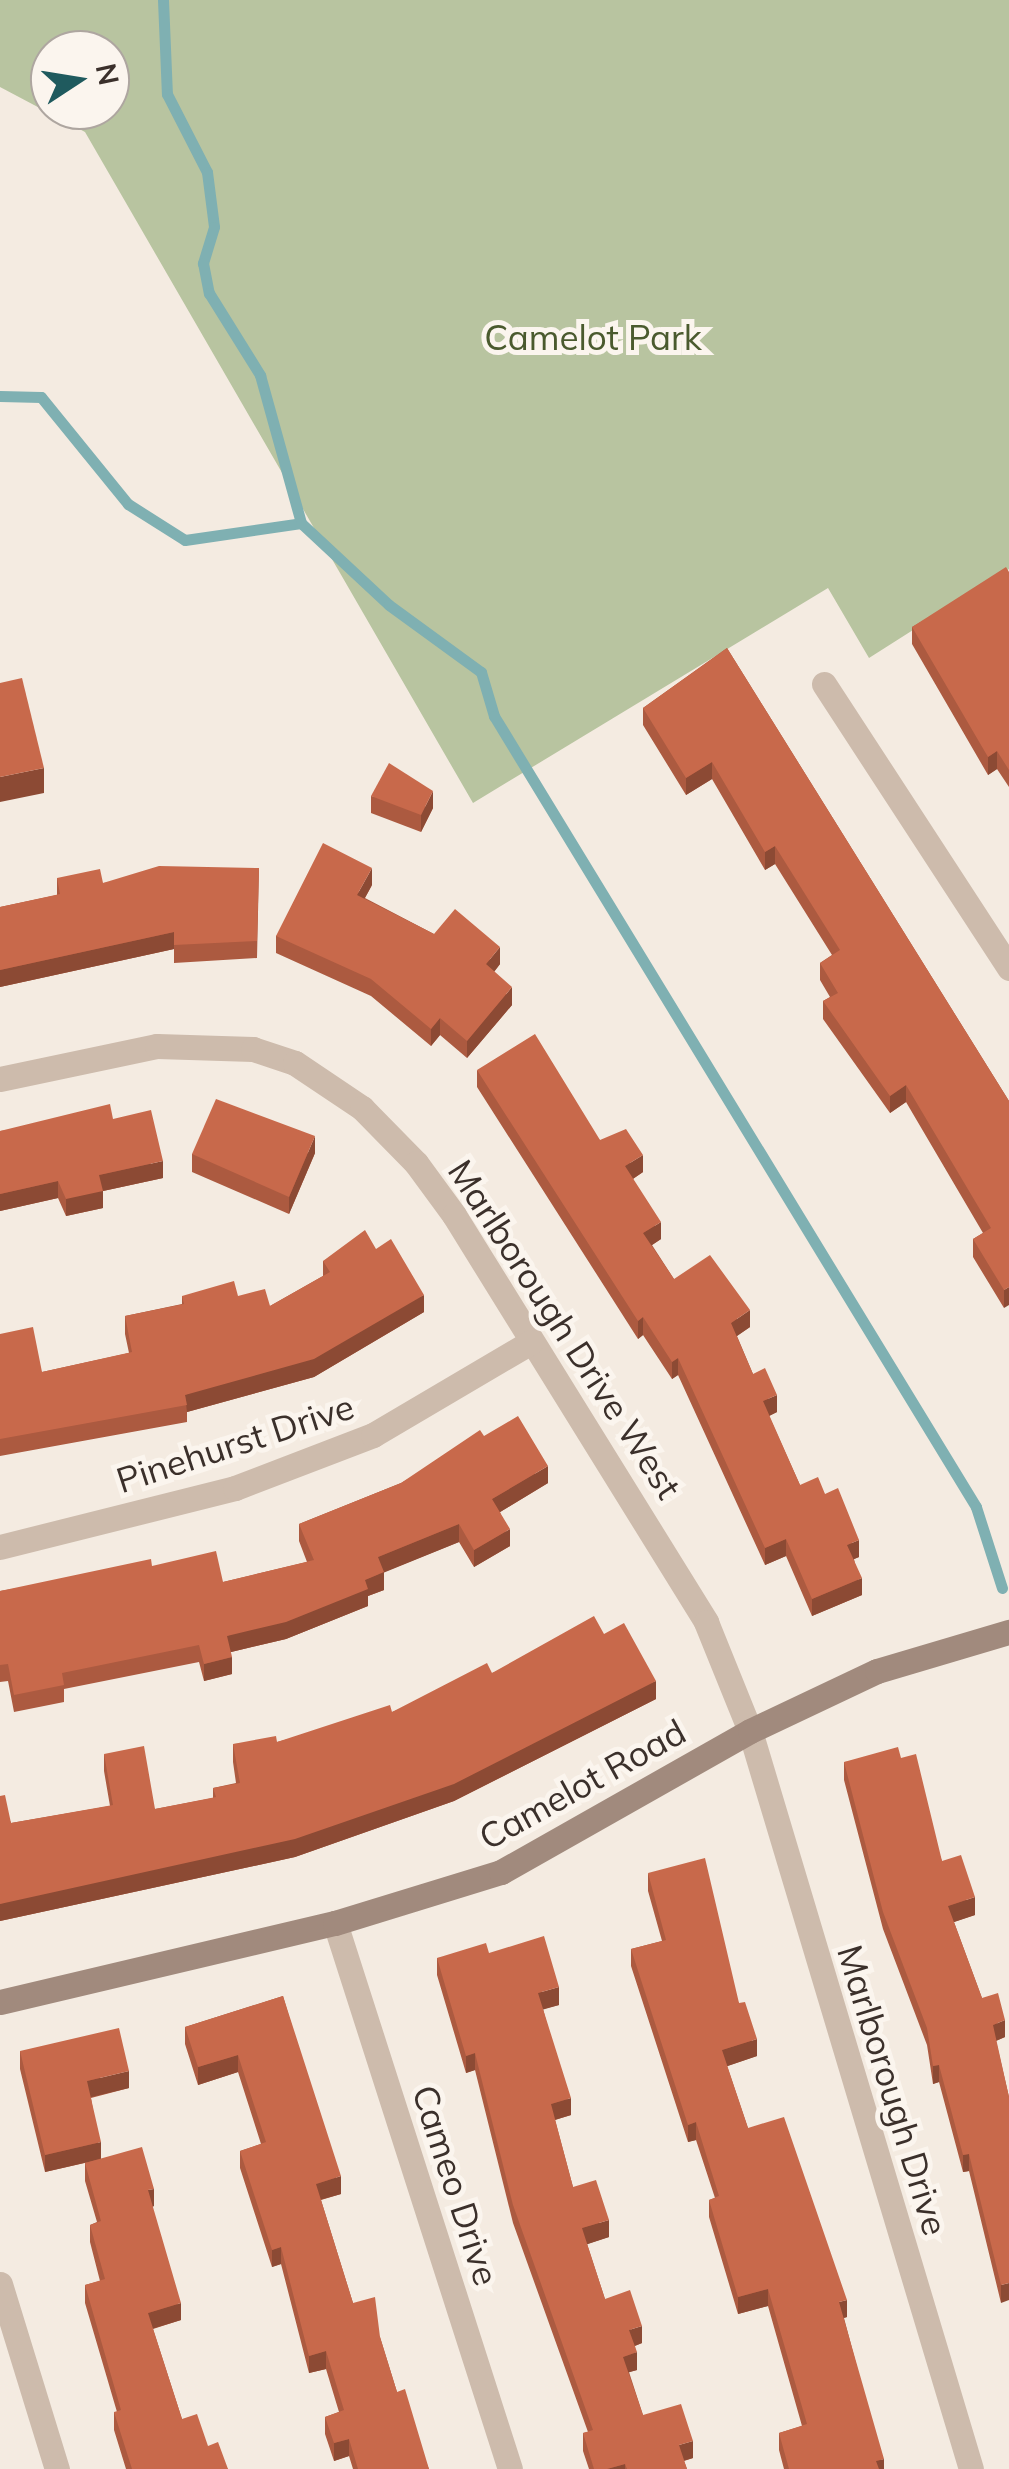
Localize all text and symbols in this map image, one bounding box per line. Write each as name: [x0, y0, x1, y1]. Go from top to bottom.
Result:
north arrow: [30, 30, 130, 130]
text: N: [89, 60, 127, 88]
park label: Camelot Park: [484, 316, 702, 358]
street label: Marlborough Drive West: [440, 1152, 690, 1506]
street label: Pinehurst Drive: [111, 1385, 359, 1501]
street label: Camelot Road: [471, 1710, 693, 1858]
street label: Marlborough Drive: [829, 1940, 957, 2240]
street label: Cameo Drive: [404, 2080, 508, 2290]

